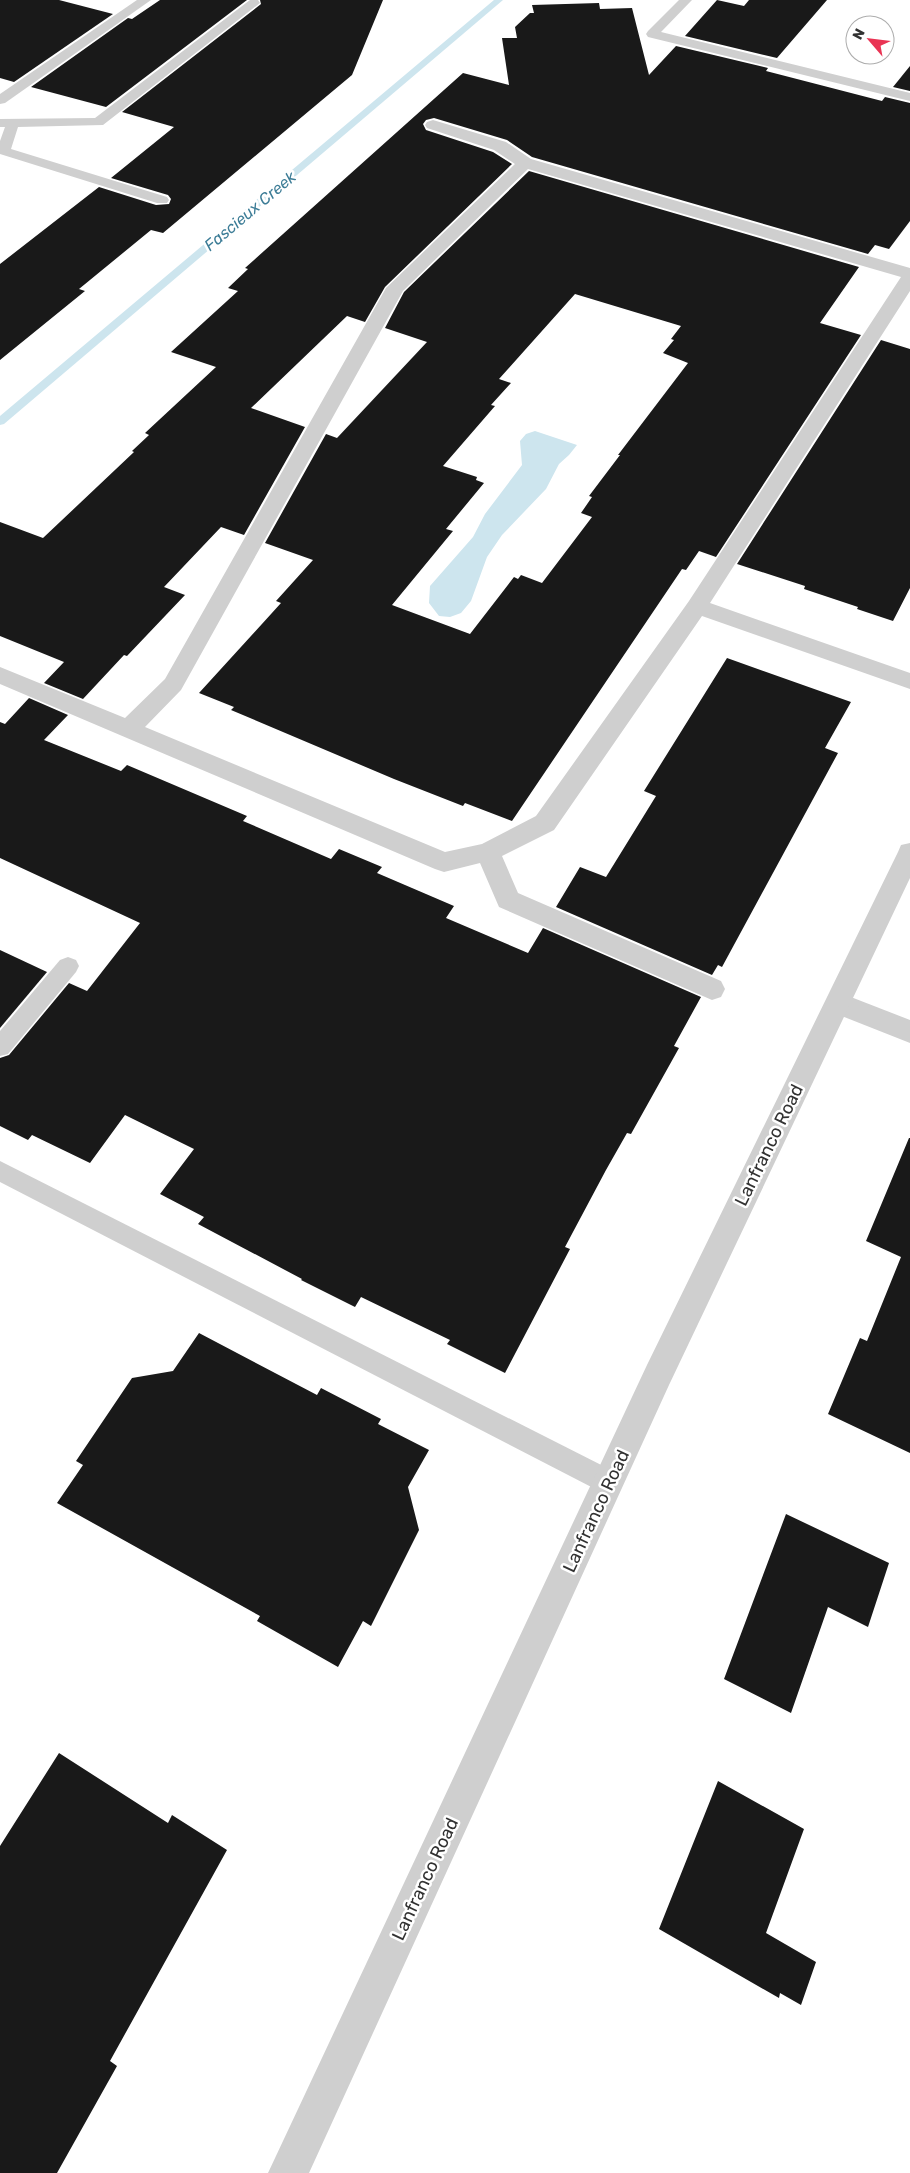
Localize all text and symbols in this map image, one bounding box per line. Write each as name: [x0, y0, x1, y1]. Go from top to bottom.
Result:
north arrow: [845, 15, 895, 65]
text: N: [849, 26, 869, 43]
water label: Fascieux Creek: [200, 167, 300, 255]
street label: Lanfranco Road: [730, 1081, 808, 1209]
street label: Lanfranco Road: [558, 1446, 634, 1576]
street label: Lanfranco Road: [387, 1814, 463, 1944]

